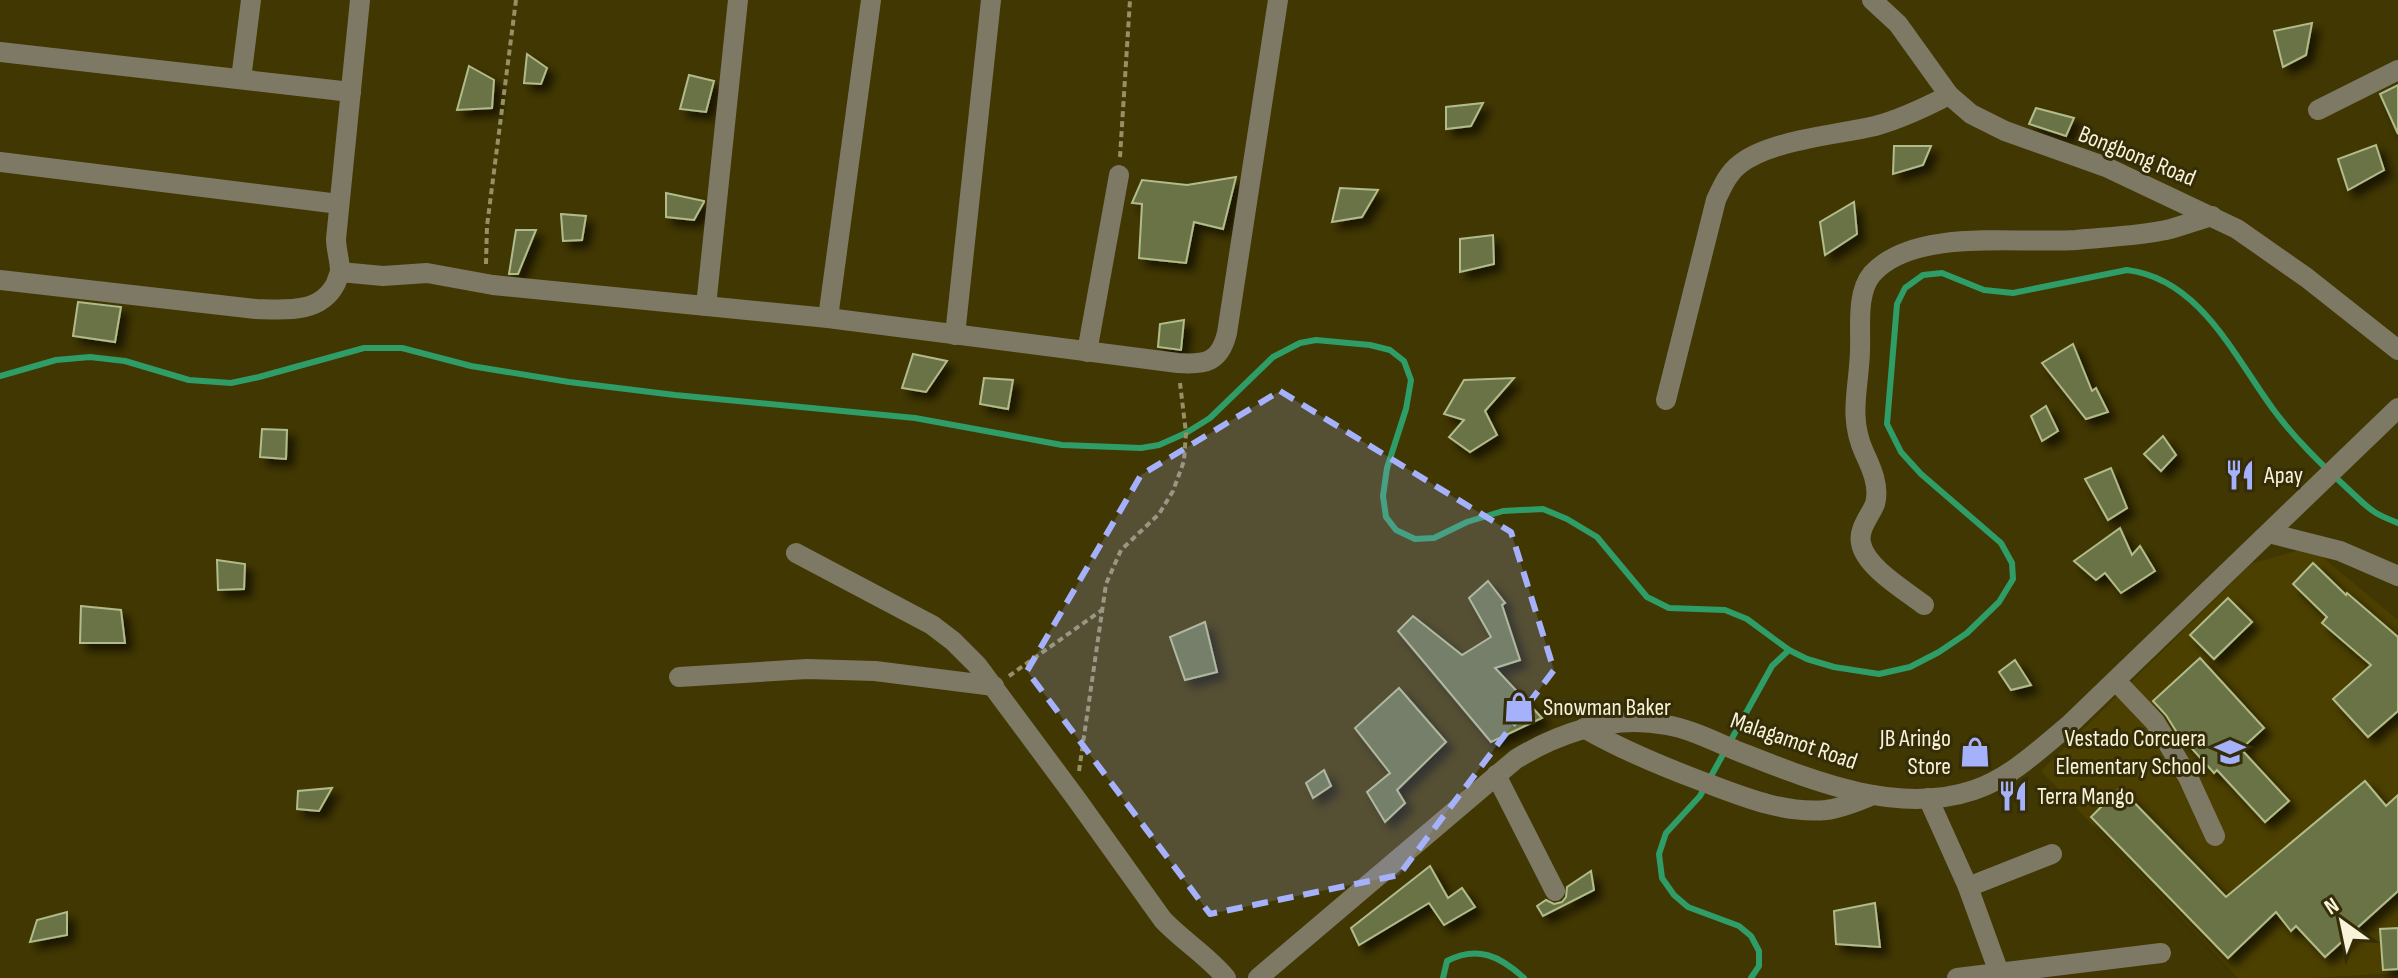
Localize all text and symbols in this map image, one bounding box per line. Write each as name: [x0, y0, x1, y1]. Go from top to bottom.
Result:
street label: Bongbong Road: [2074, 119, 2200, 193]
restaurant icon: Apay: [2223, 458, 2257, 492]
place label: Apay: [2263, 461, 2303, 490]
shop icon: Snowman Baker: [1502, 690, 1536, 724]
place label: Snowman Baker: [1543, 693, 1671, 722]
street label: Malagamot Road: [1727, 706, 1861, 776]
place label: JB Aringo Store: [1879, 724, 1951, 781]
place label: Vestado Corcuera Elementary School: [2055, 724, 2206, 781]
shop icon: JB Aringo Store: [1958, 735, 1992, 769]
school or university icon: Vestado Corcuera Elementary School: [2213, 735, 2247, 769]
restaurant icon: Terra Mango: [1996, 779, 2030, 813]
place label: Terra Mango: [2037, 782, 2134, 811]
north arrow: [2302, 882, 2382, 962]
text: N: [2320, 892, 2344, 921]

